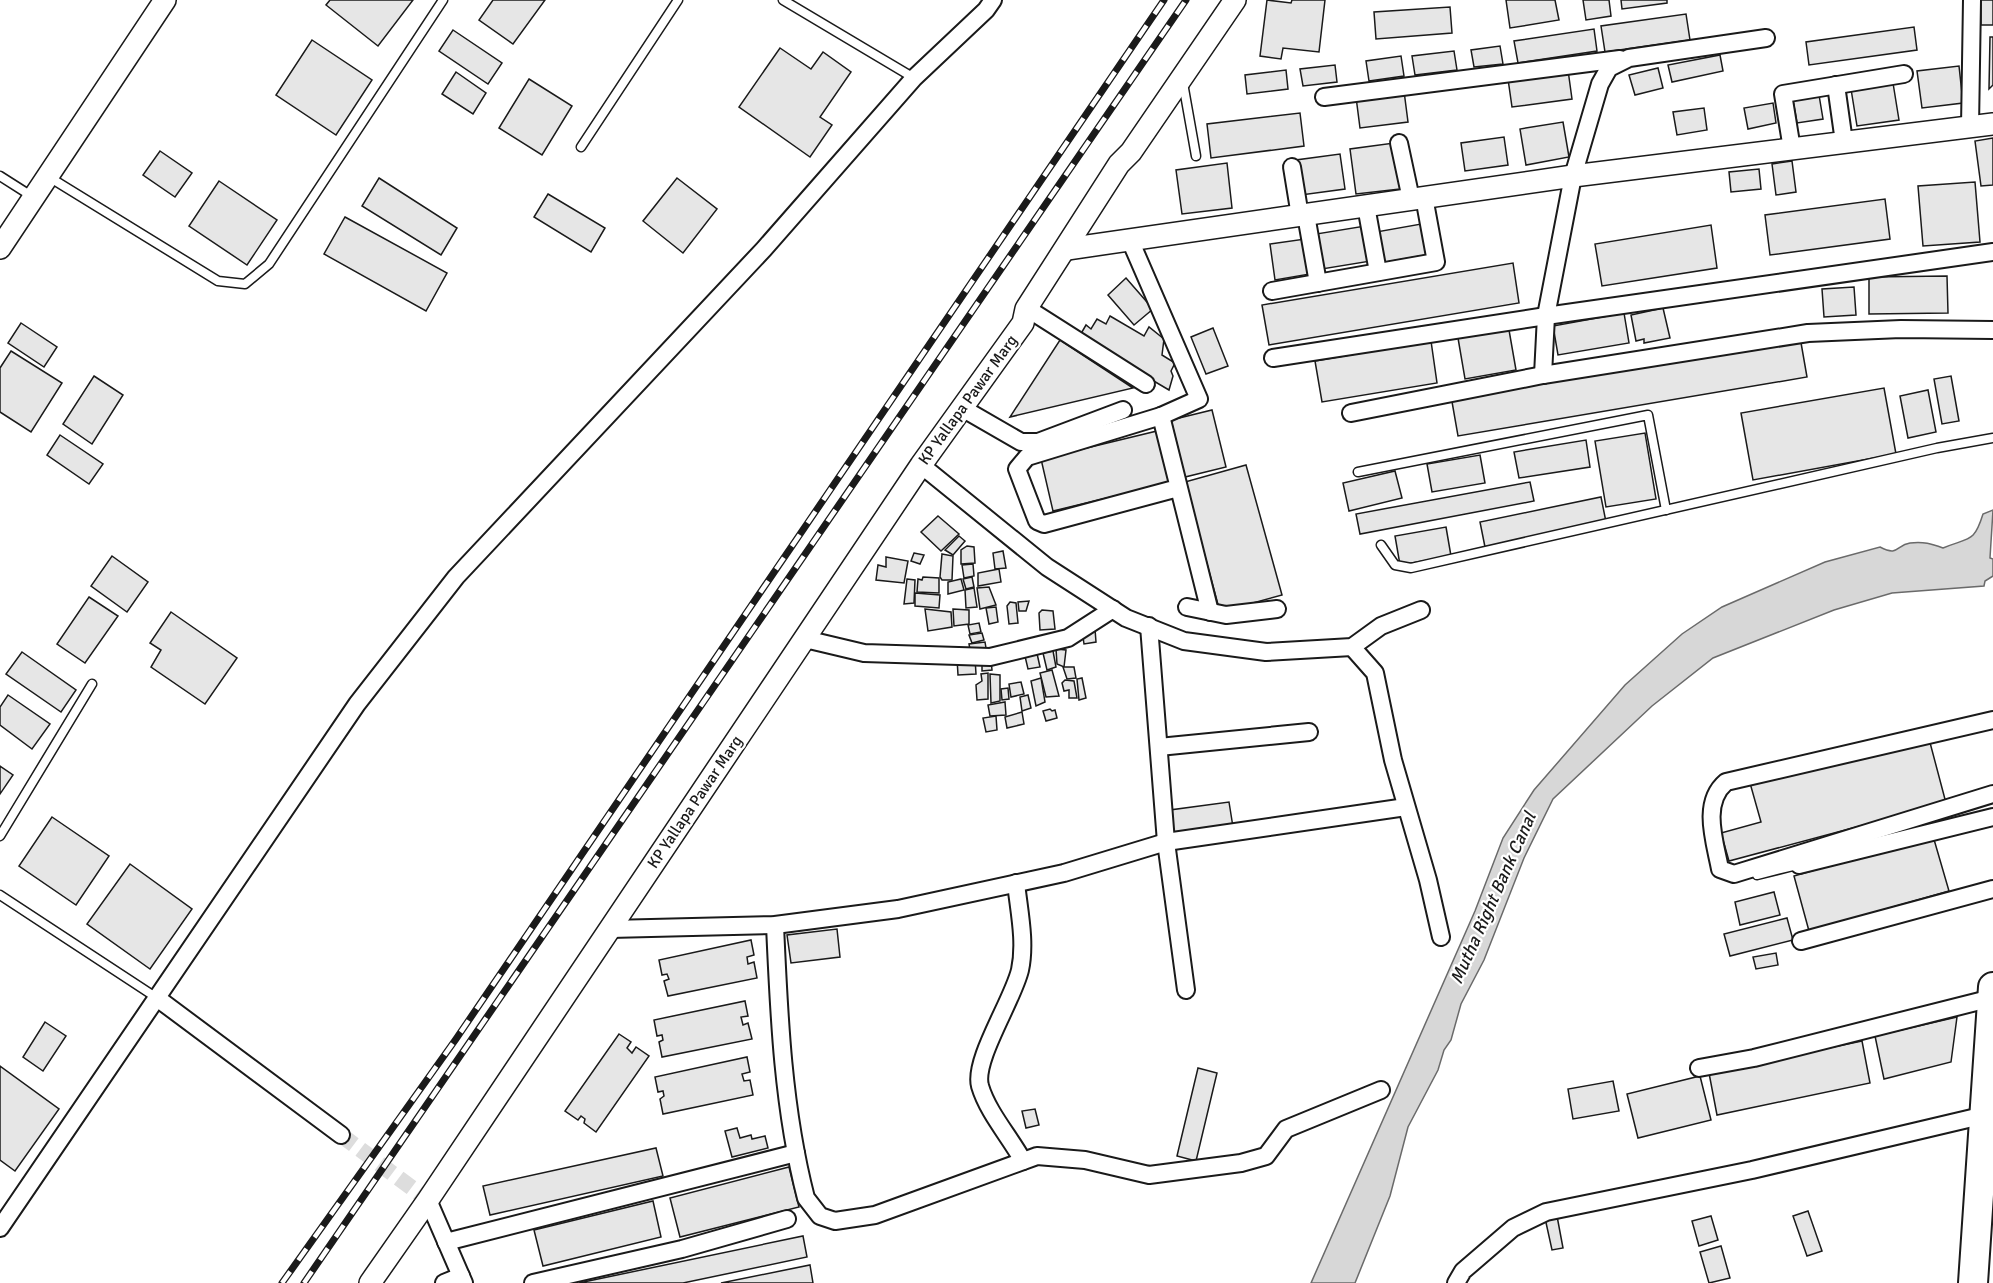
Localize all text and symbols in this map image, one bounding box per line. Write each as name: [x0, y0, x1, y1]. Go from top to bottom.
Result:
street label: KP Yallapa Pawar Marg: [914, 331, 1022, 469]
street label: KP Yallapa Pawar Marg: [643, 732, 747, 872]
water label: Mutha Right Bank Canal: [1445, 807, 1542, 987]

